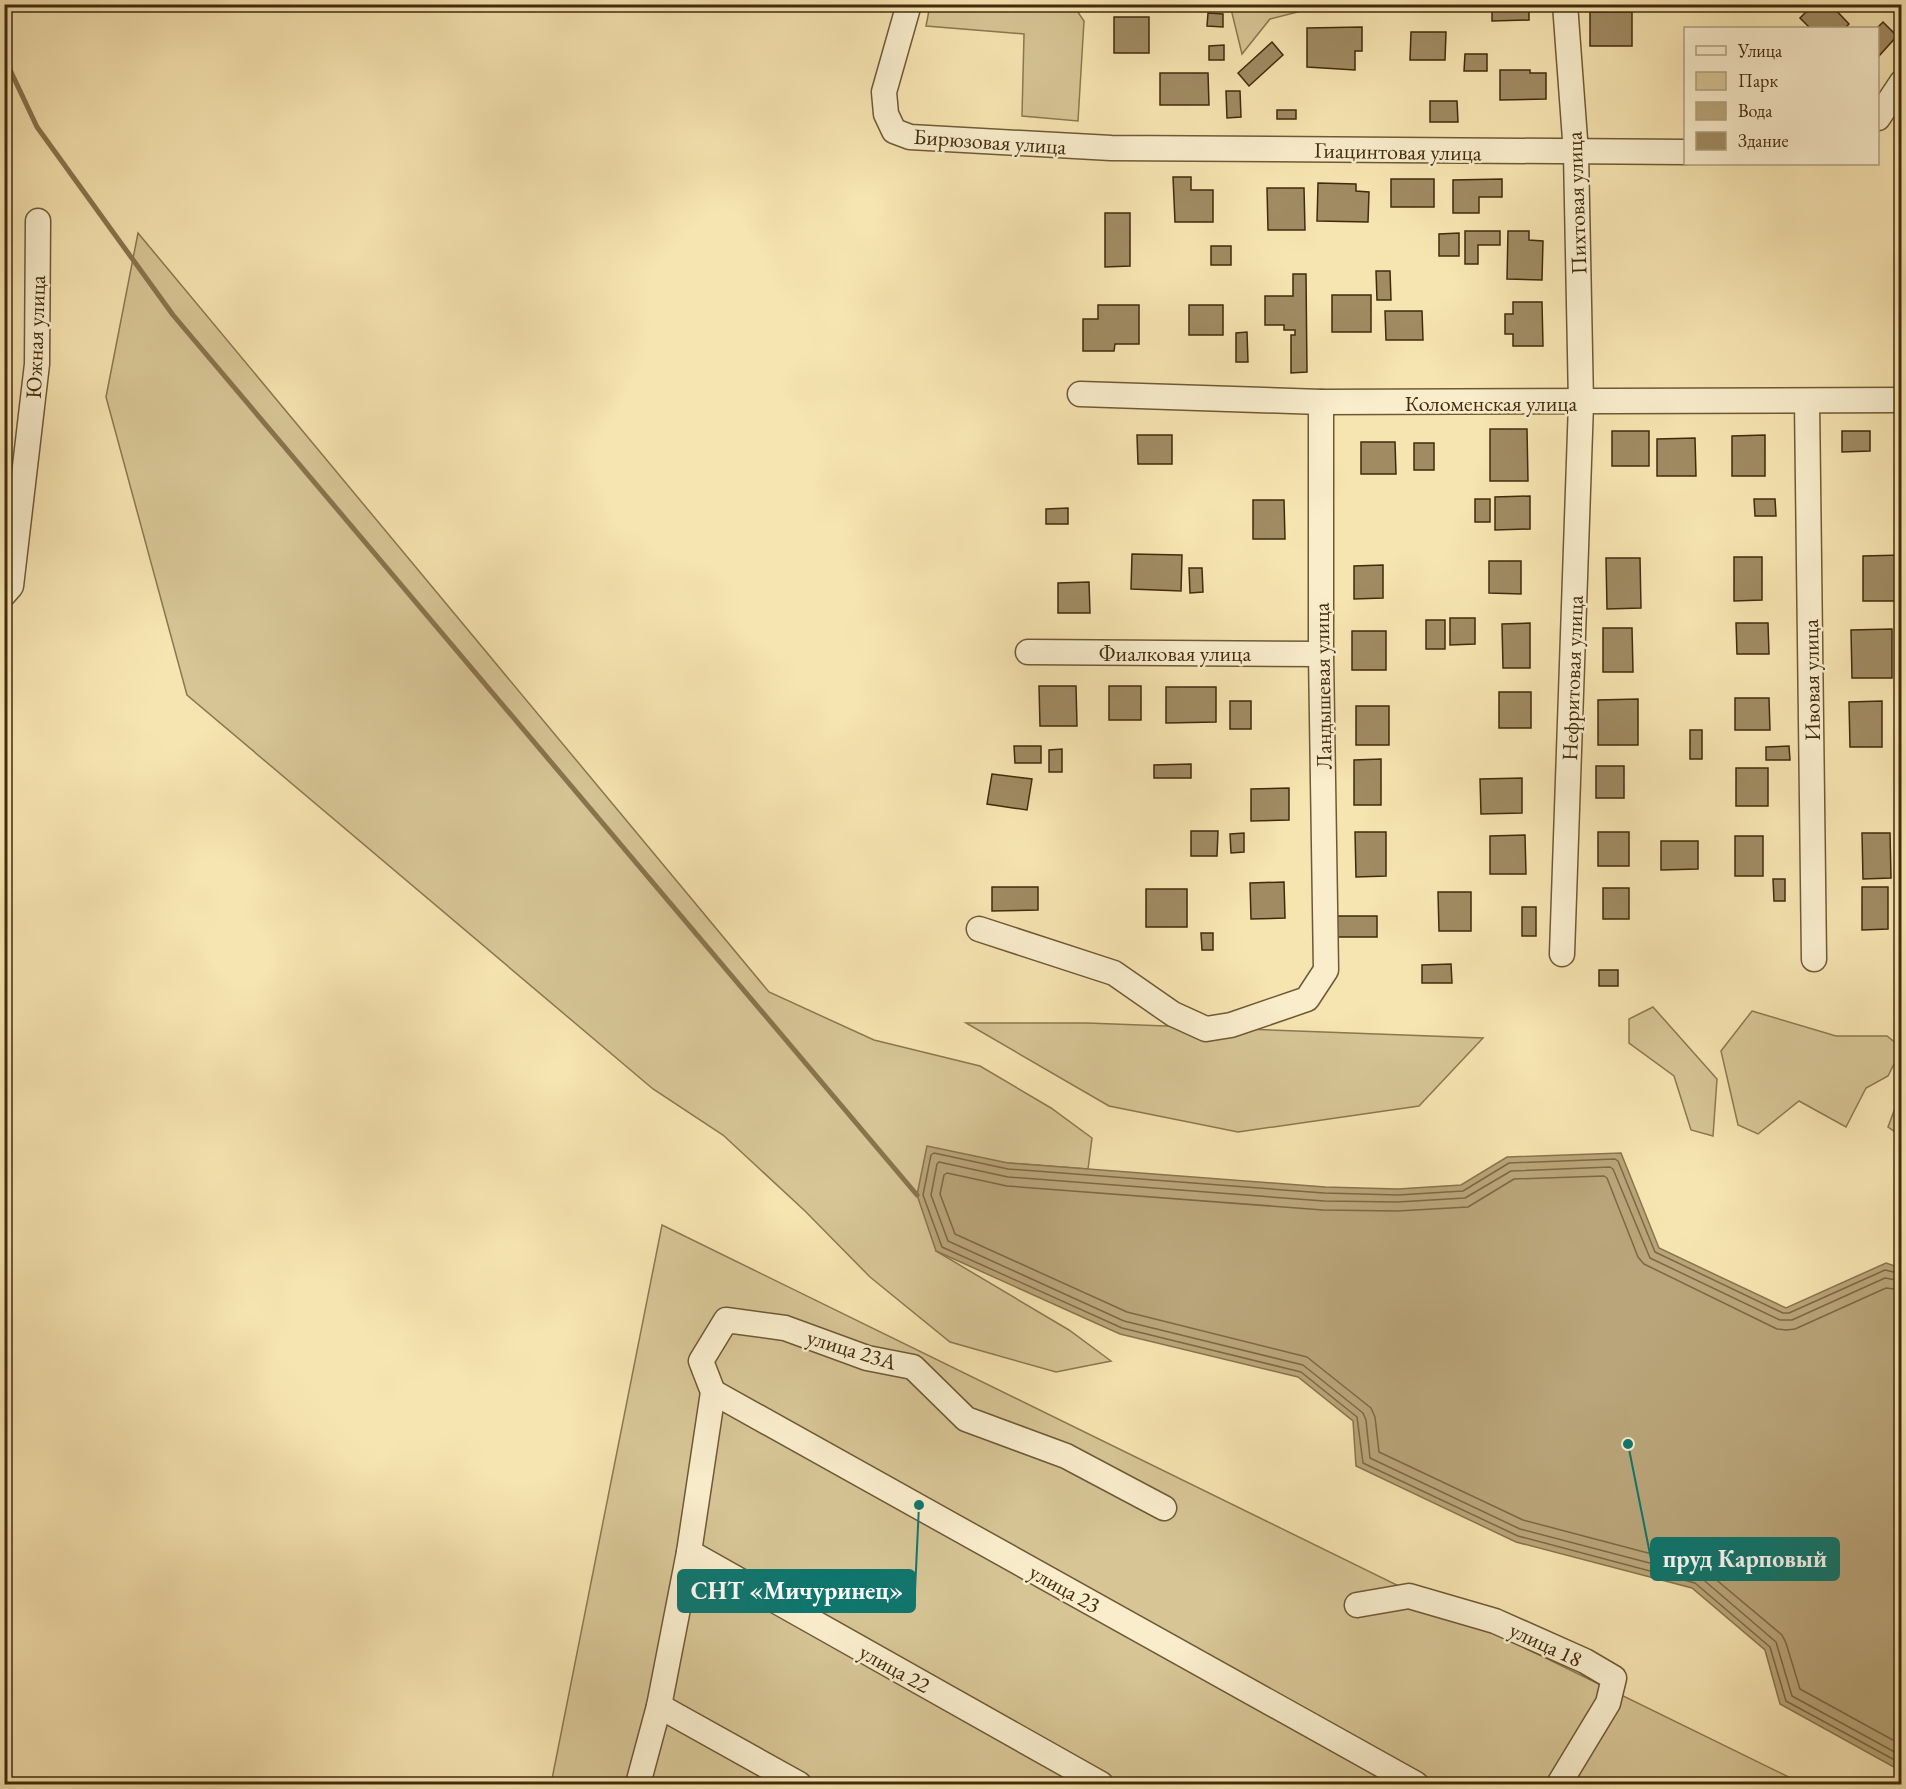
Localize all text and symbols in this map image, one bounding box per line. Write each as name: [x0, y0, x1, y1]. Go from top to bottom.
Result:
legend: [1684, 27, 1879, 165]
text: Улица: [1737, 39, 1783, 62]
text: Парк: [1738, 69, 1778, 92]
text: Вода: [1738, 99, 1773, 122]
street label: Бирюзовая улица: [913, 122, 1068, 161]
text: Здание: [1738, 129, 1788, 152]
street label: Пихтовая улица: [1560, 131, 1593, 275]
street label: Гиацинтовая улица: [1314, 136, 1482, 167]
street label: Южная улица: [19, 274, 52, 399]
street label: Коломенская улица: [1405, 389, 1578, 418]
street label: Нефритовая улица: [1555, 594, 1590, 761]
street label: Ландышевая улица: [1307, 602, 1338, 770]
street label: Ивовая улица: [1796, 619, 1827, 741]
street label: Фиалковая улица: [1099, 639, 1251, 668]
street label: улица 23А: [804, 1322, 901, 1377]
callout: пруд Карповый: [1651, 1538, 1839, 1580]
text: пруд Карповый: [1663, 1543, 1827, 1575]
street label: улица 23: [1024, 1557, 1105, 1620]
callout: СНТ «Мичуринец»: [678, 1570, 915, 1612]
text: СНТ «Мичуринец»: [691, 1575, 903, 1607]
street label: улица 18: [1505, 1615, 1587, 1674]
street label: улица 22: [854, 1637, 936, 1700]

